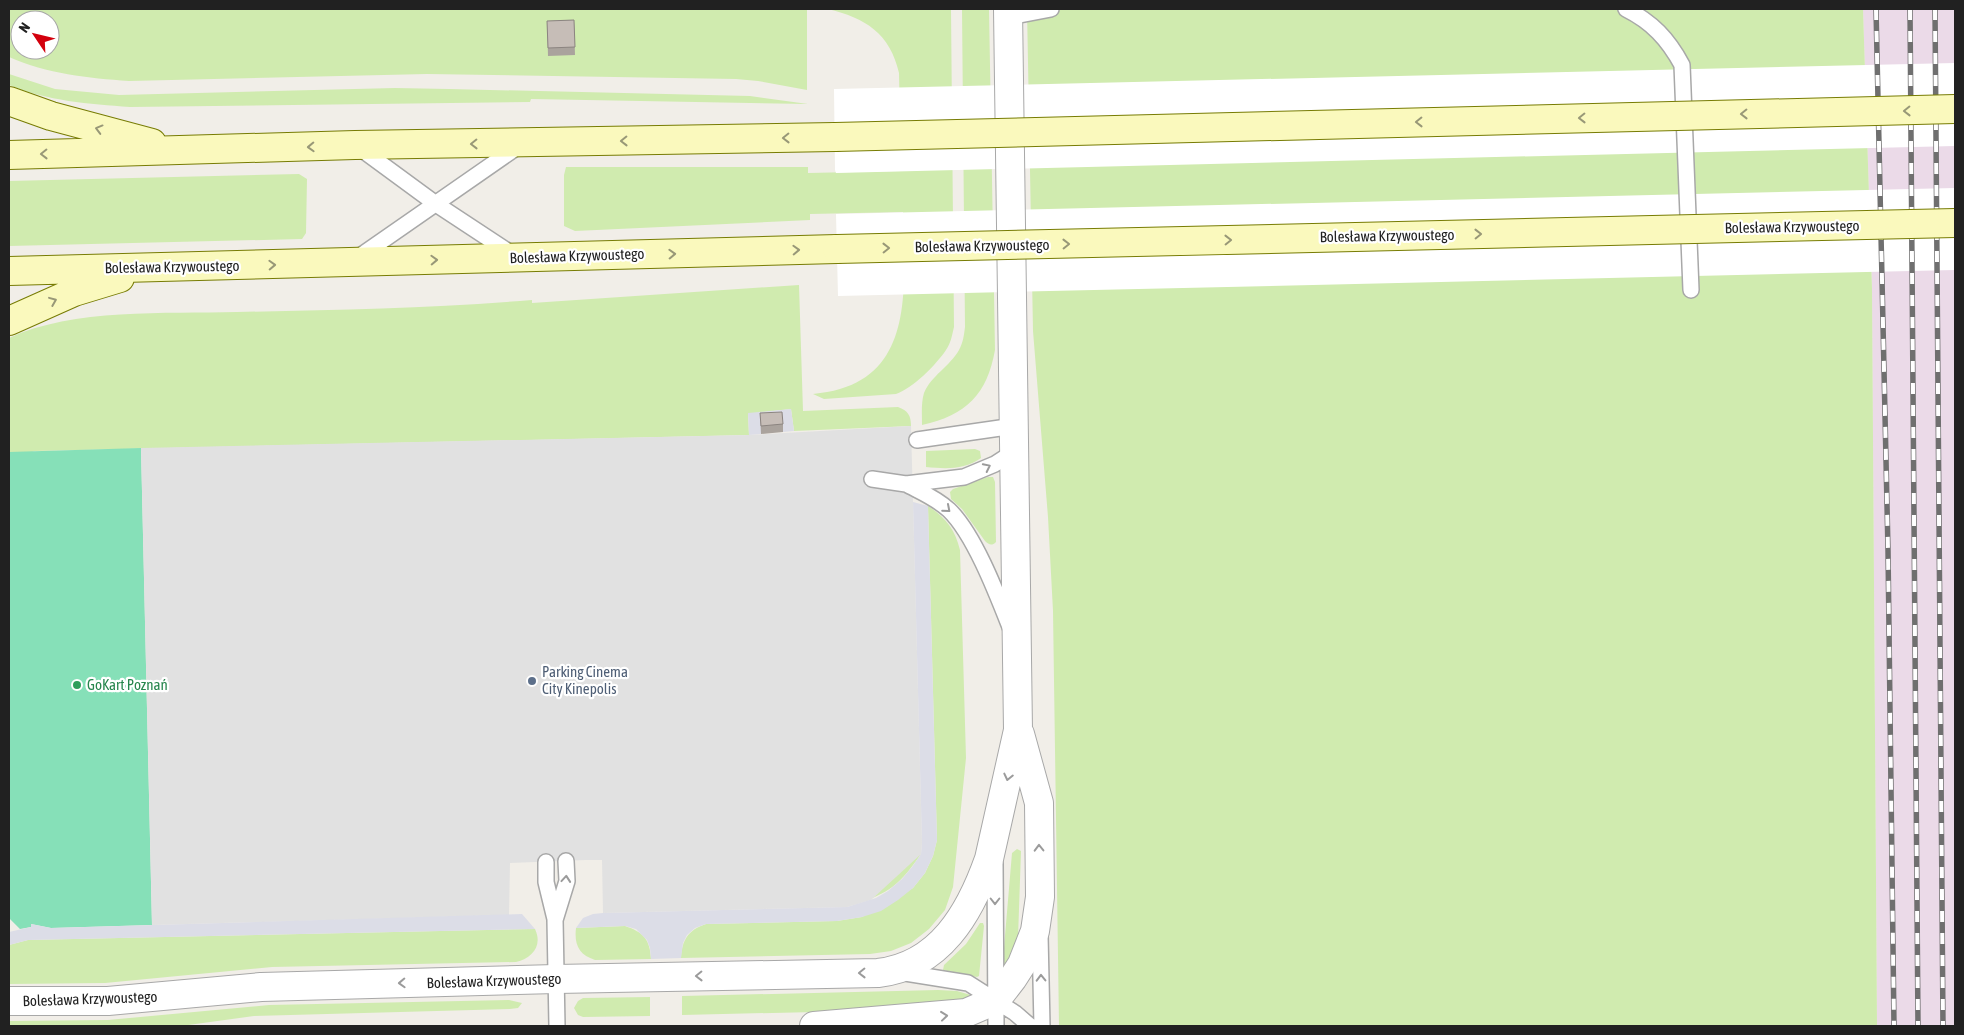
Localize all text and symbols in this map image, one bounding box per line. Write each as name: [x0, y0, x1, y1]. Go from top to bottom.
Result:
north arrow: [10, 10, 60, 60]
text: N: [15, 20, 33, 36]
one-way arrow: [1902, 105, 1910, 116]
one-way arrow: [1740, 109, 1748, 120]
one-way arrow: [1577, 113, 1585, 123]
one-way arrow: [1415, 117, 1422, 127]
one-way arrow: [95, 124, 104, 135]
one-way arrow: [782, 132, 790, 143]
one-way arrow: [619, 136, 627, 146]
one-way arrow: [469, 139, 477, 149]
one-way arrow: [307, 141, 315, 152]
one-way arrow: [40, 149, 48, 159]
street label: Bolesława Krzywoustego: [1724, 217, 1860, 236]
street label: Bolesława Krzywoustego: [1319, 226, 1455, 245]
one-way arrow: [1474, 229, 1482, 239]
one-way arrow: [1224, 235, 1232, 245]
street label: Bolesława Krzywoustego: [914, 236, 1050, 255]
one-way arrow: [1062, 239, 1070, 249]
one-way arrow: [882, 243, 890, 253]
street label: Bolesława Krzywoustego: [509, 245, 645, 266]
one-way arrow: [792, 245, 800, 256]
one-way arrow: [668, 249, 676, 259]
one-way arrow: [431, 255, 439, 265]
street label: Bolesława Krzywoustego: [104, 257, 240, 276]
one-way arrow: [268, 260, 276, 270]
one-way arrow: [48, 296, 57, 307]
one-way arrow: [982, 463, 991, 473]
one-way arrow: [942, 503, 951, 512]
place label: Parking Cinema City Kinepolis: [542, 663, 628, 697]
marker: Parking Cinema City Kinepolis: [526, 675, 538, 687]
place label: GoKart Poznań: [87, 676, 168, 693]
marker: GoKart Poznań: [71, 679, 83, 691]
one-way arrow: [1003, 773, 1014, 782]
one-way arrow: [1034, 844, 1044, 852]
one-way arrow: [560, 875, 571, 883]
one-way arrow: [990, 897, 1000, 905]
one-way arrow: [857, 968, 865, 978]
street label: Bolesława Krzywoustego: [426, 970, 562, 991]
one-way arrow: [695, 971, 703, 981]
one-way arrow: [1036, 973, 1046, 981]
one-way arrow: [398, 978, 406, 989]
street label: Bolesława Krzywoustego: [22, 988, 158, 1009]
one-way arrow: [940, 1011, 948, 1022]

